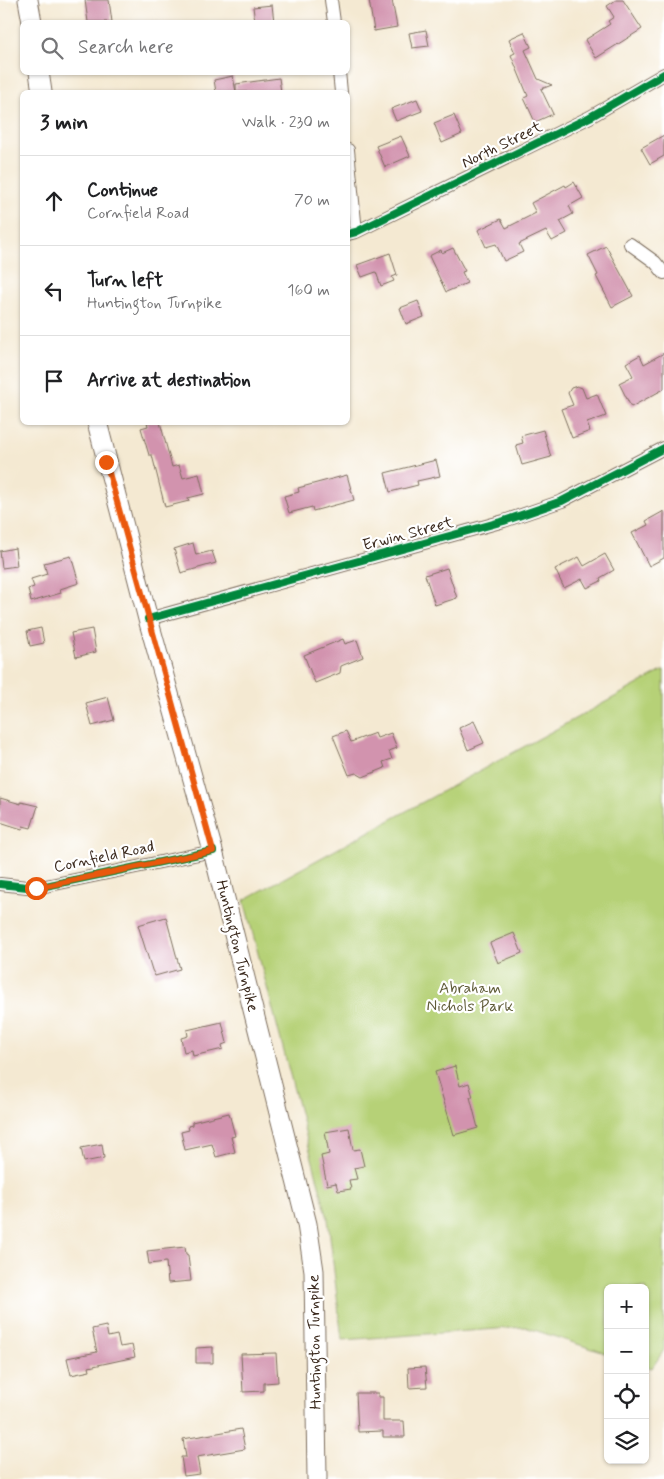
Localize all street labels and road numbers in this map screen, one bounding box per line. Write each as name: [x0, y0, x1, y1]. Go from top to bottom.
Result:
street label: North Street: [458, 116, 546, 174]
street label: Erwin Street: [360, 512, 456, 556]
street label: Cornfield Road: [52, 836, 156, 878]
street label: Huntington Turnpike: [209, 878, 264, 1014]
street label: Huntington Turnpike: [303, 1274, 328, 1410]

